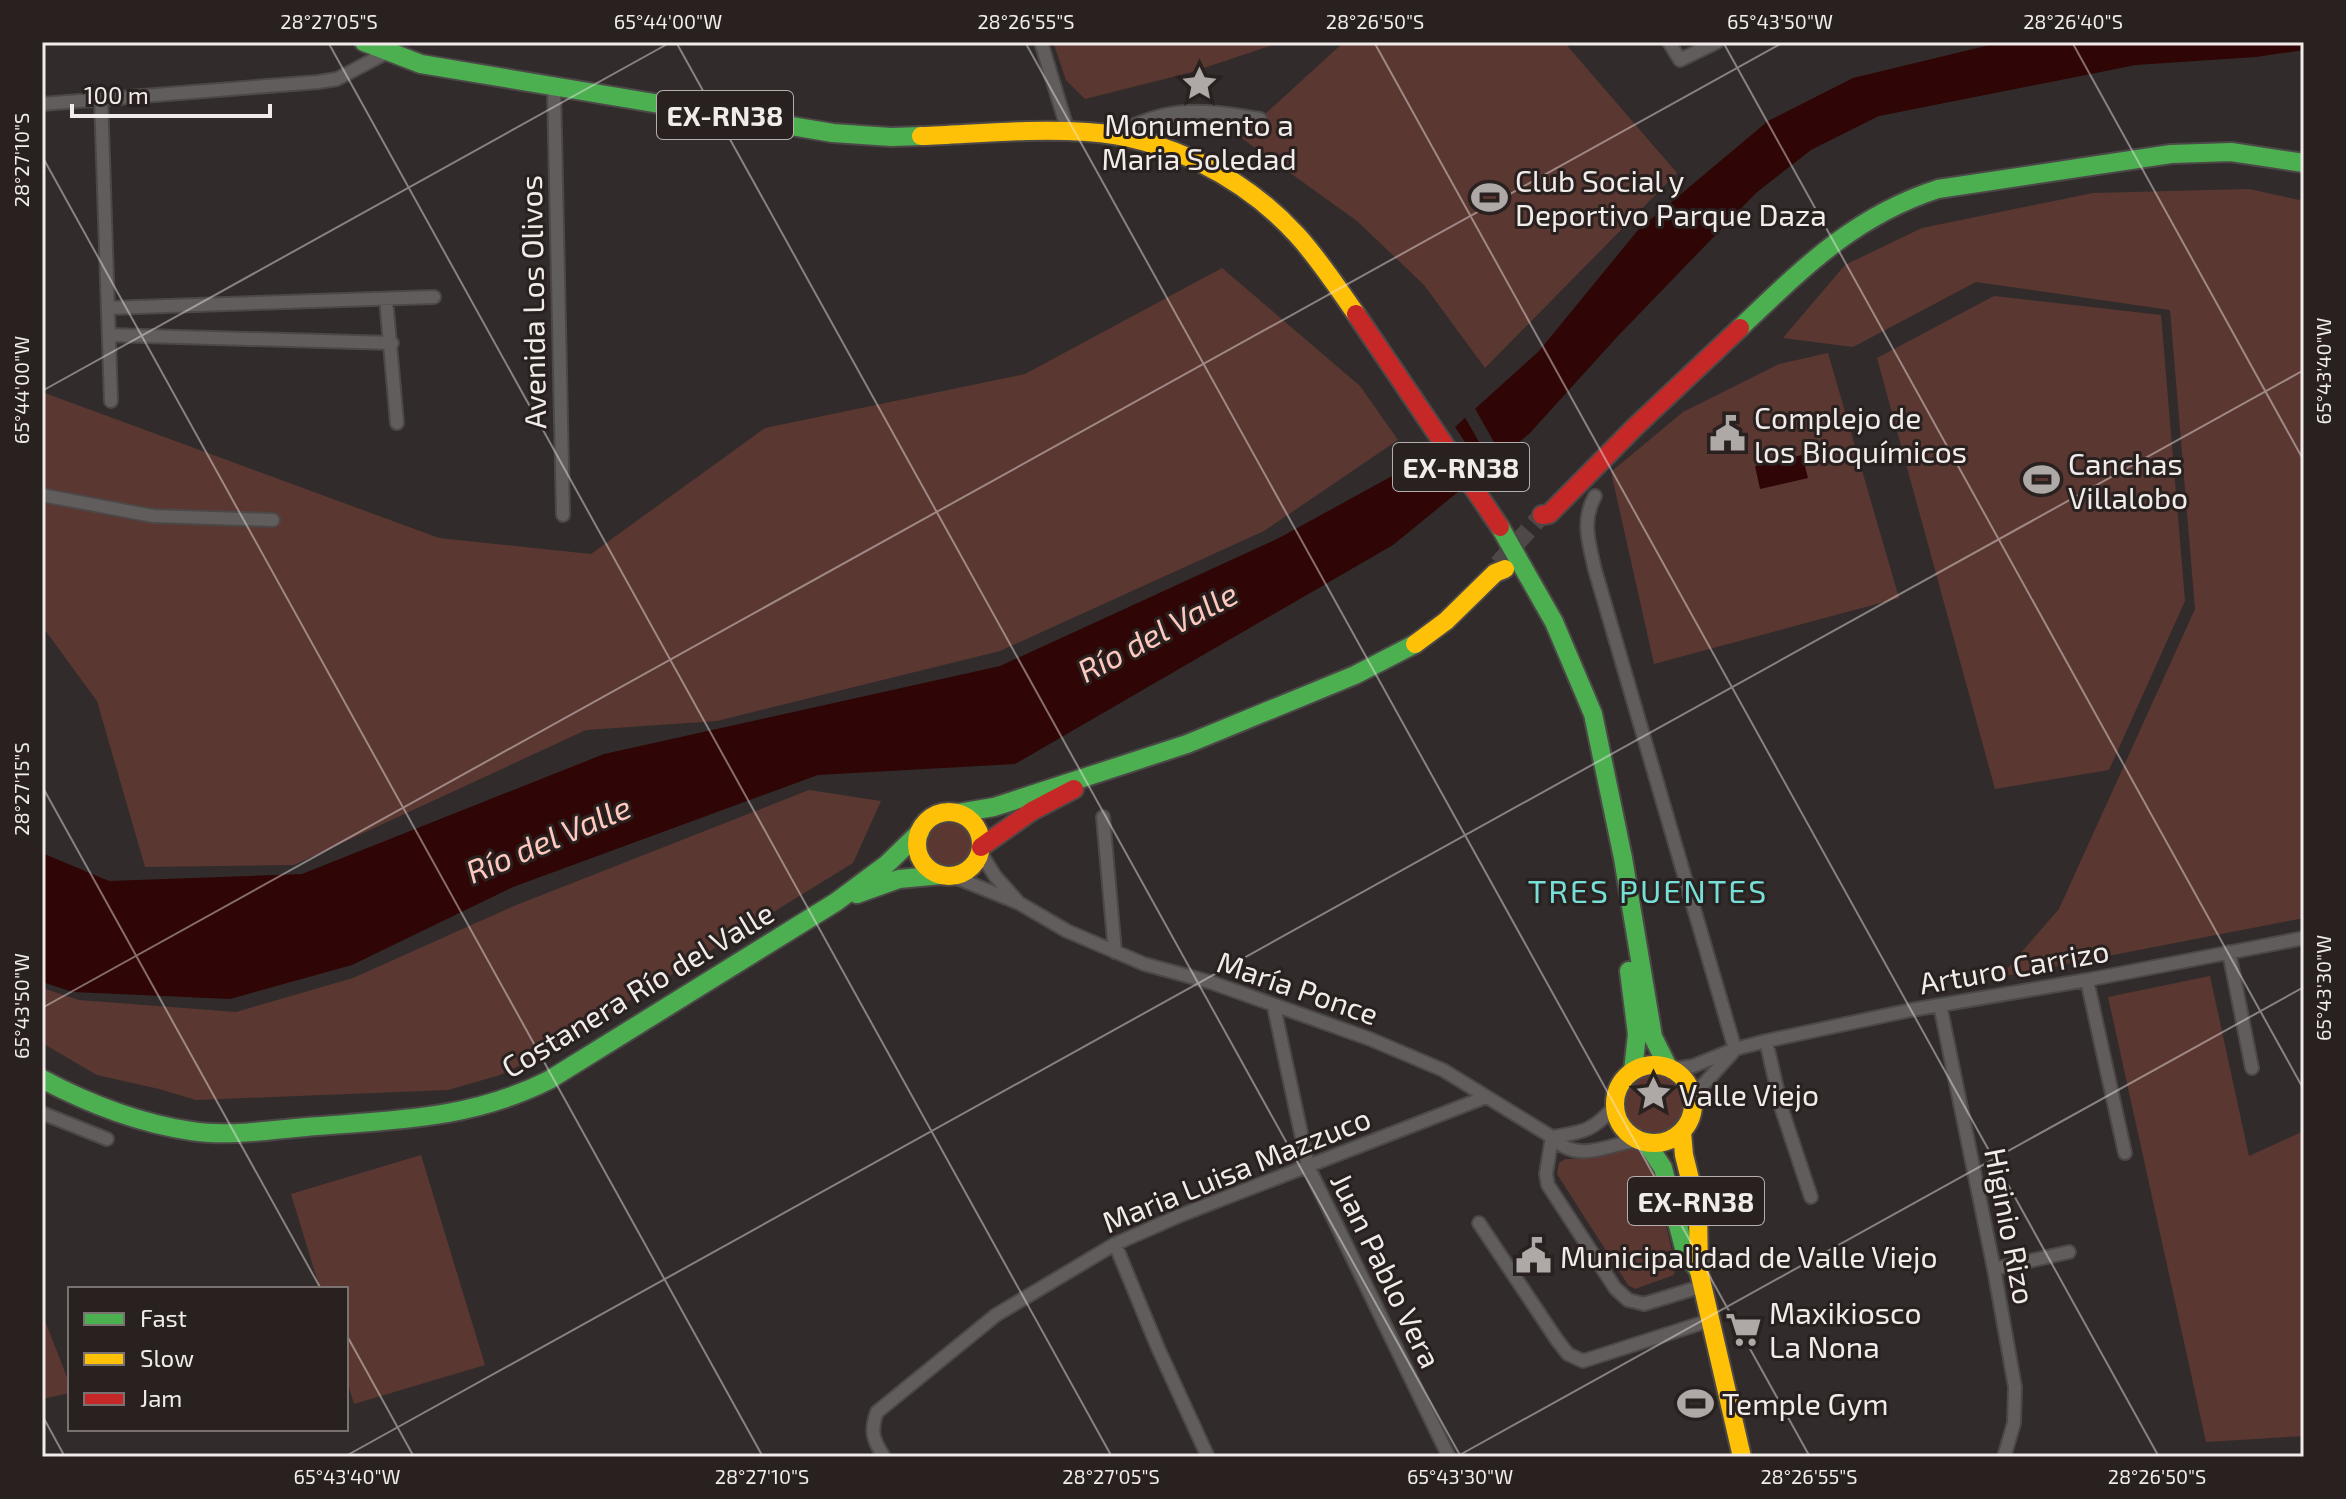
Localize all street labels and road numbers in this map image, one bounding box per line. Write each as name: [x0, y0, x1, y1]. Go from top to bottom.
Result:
road number: EX-RN38: [657, 91, 793, 139]
street label: Avenida Los Olivos: [512, 175, 552, 429]
road number: EX-RN38: [1393, 443, 1529, 491]
street label: Costanera Río del Valle: [494, 893, 780, 1085]
street label: Arturo Carrizo: [1916, 932, 2112, 1000]
street label: María Ponce: [1213, 943, 1383, 1031]
street label: Maria Luisa Mazzuco: [1097, 1099, 1375, 1239]
street label: Higinio Rizo: [1978, 1145, 2044, 1307]
street label: Juan Pablo Vera: [1324, 1167, 1450, 1373]
road number: EX-RN38: [1628, 1177, 1764, 1225]

